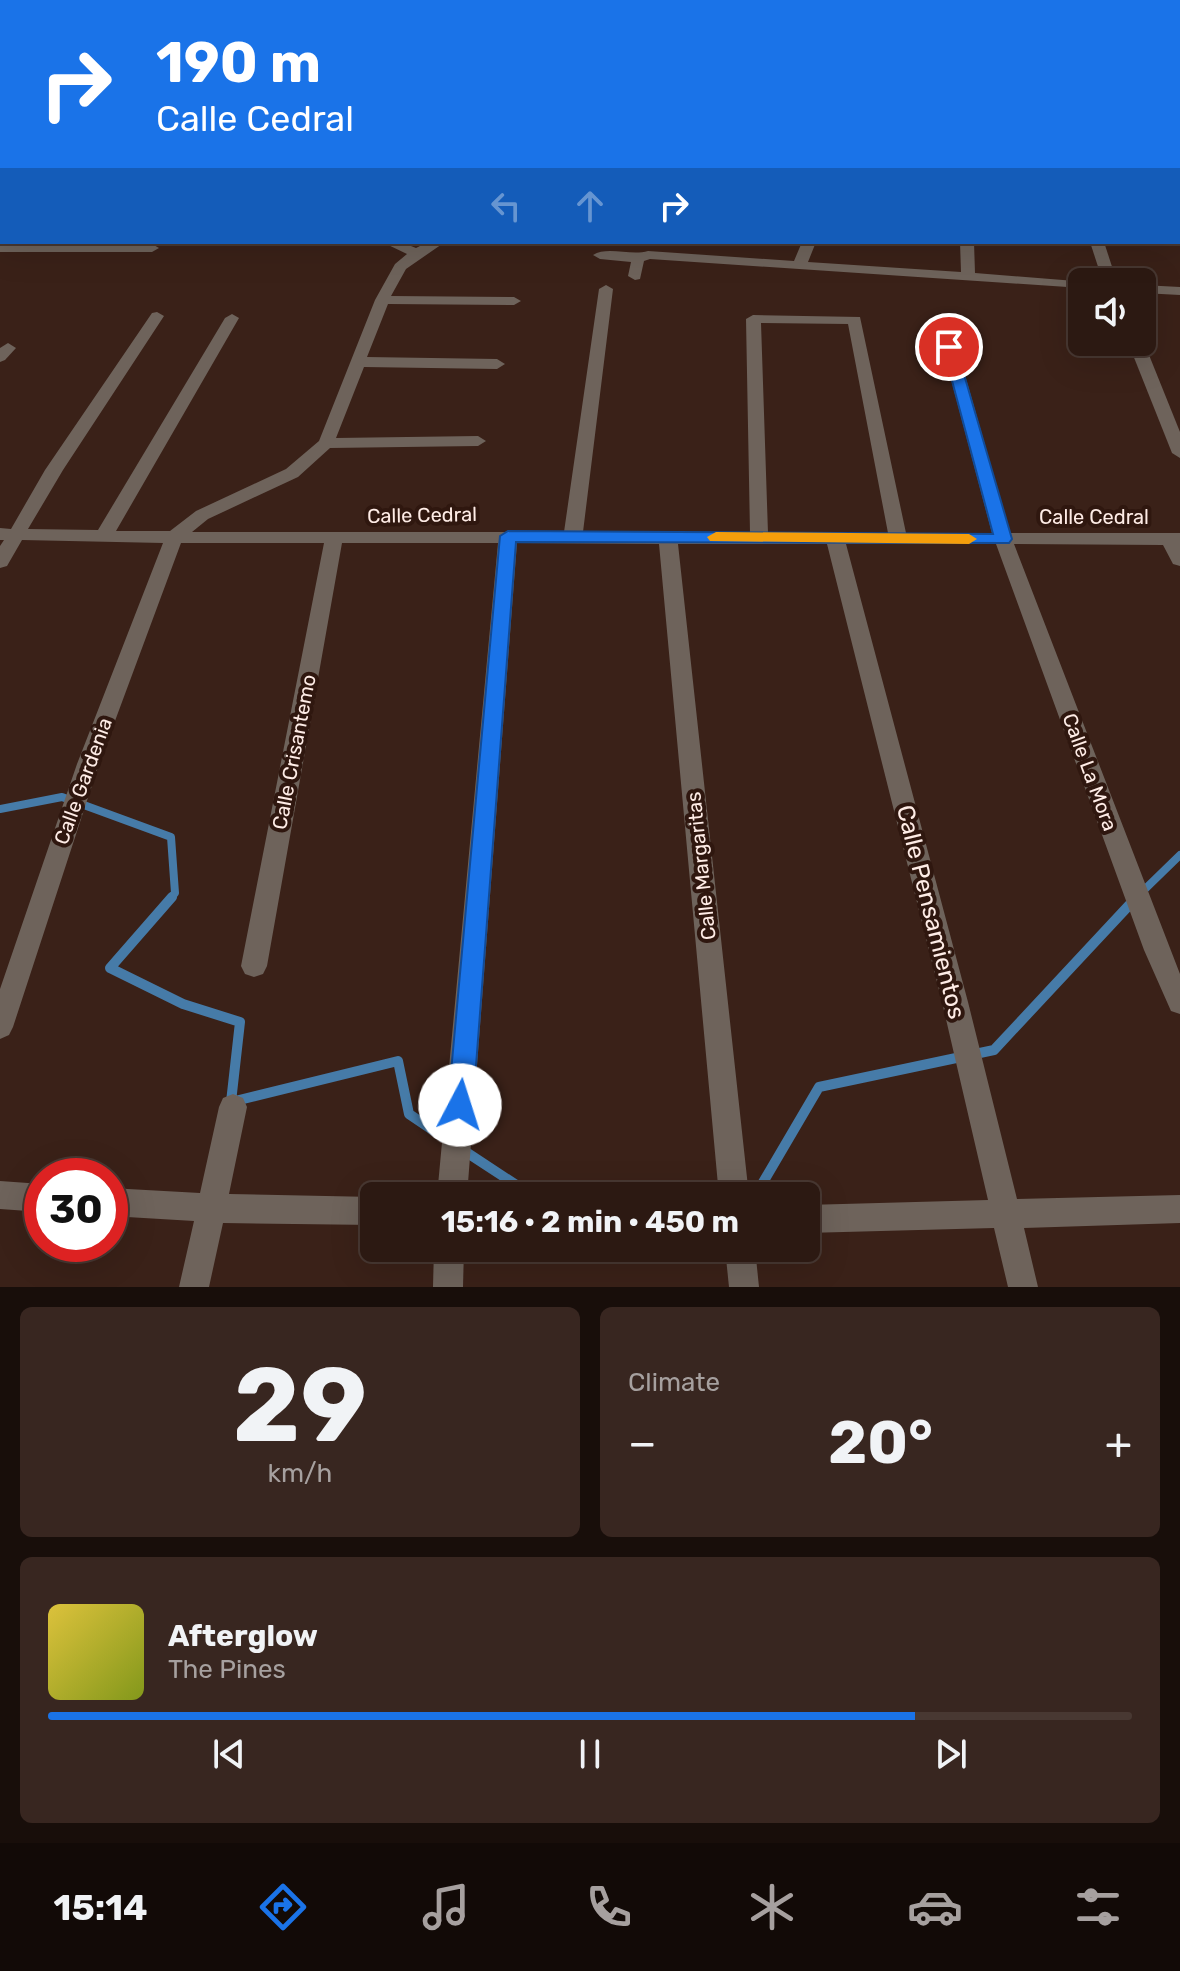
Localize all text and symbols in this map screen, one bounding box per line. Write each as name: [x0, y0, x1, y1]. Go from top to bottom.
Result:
text: 190 m: [156, 30, 321, 96]
icon: right: [24, 32, 128, 136]
text: Calle Cedral: [156, 97, 354, 140]
icon: left: [484, 184, 528, 228]
icon: ahead: [568, 184, 612, 228]
icon: right: [652, 184, 696, 228]
map controls: [1068, 268, 1156, 356]
button: sound: [1068, 268, 1156, 356]
pin: [915, 313, 983, 381]
icon: arrive: [927, 325, 971, 369]
street label: Calle Cedral: [367, 502, 477, 528]
street label: Calle Cedral: [1039, 505, 1149, 529]
street label: Calle Crisantemo: [267, 672, 321, 832]
street label: Calle La Mora: [1058, 710, 1122, 834]
street label: Calle Gardenia: [49, 714, 117, 848]
street label: Calle Margaritas: [681, 791, 721, 941]
street label: Calle Pensamientos: [891, 802, 971, 1022]
position arrow: [418, 1063, 502, 1147]
speed limit sign: 30: [24, 1158, 128, 1262]
text: 15:16 · 2 min · 450 m: [441, 1204, 739, 1240]
text: 29: [233, 1344, 367, 1467]
text: Climate: [628, 1367, 720, 1398]
text: 20°: [828, 1407, 933, 1478]
text: −: [628, 1417, 657, 1469]
text: +: [1105, 1417, 1132, 1469]
text: km/h: [268, 1458, 332, 1489]
text: Afterglow: [168, 1618, 318, 1654]
text: The Pines: [168, 1654, 286, 1685]
icon: previous: [207, 1732, 251, 1776]
icon: pause: [568, 1732, 612, 1776]
icon: next: [929, 1732, 973, 1776]
icon: directions: [255, 1879, 311, 1935]
icon: music: [418, 1879, 474, 1935]
icon: phone: [581, 1879, 637, 1935]
icon: climate: [744, 1879, 800, 1935]
icon: car: [907, 1879, 963, 1935]
icon: filters: [1070, 1879, 1126, 1935]
text: 15:14: [54, 1886, 148, 1929]

